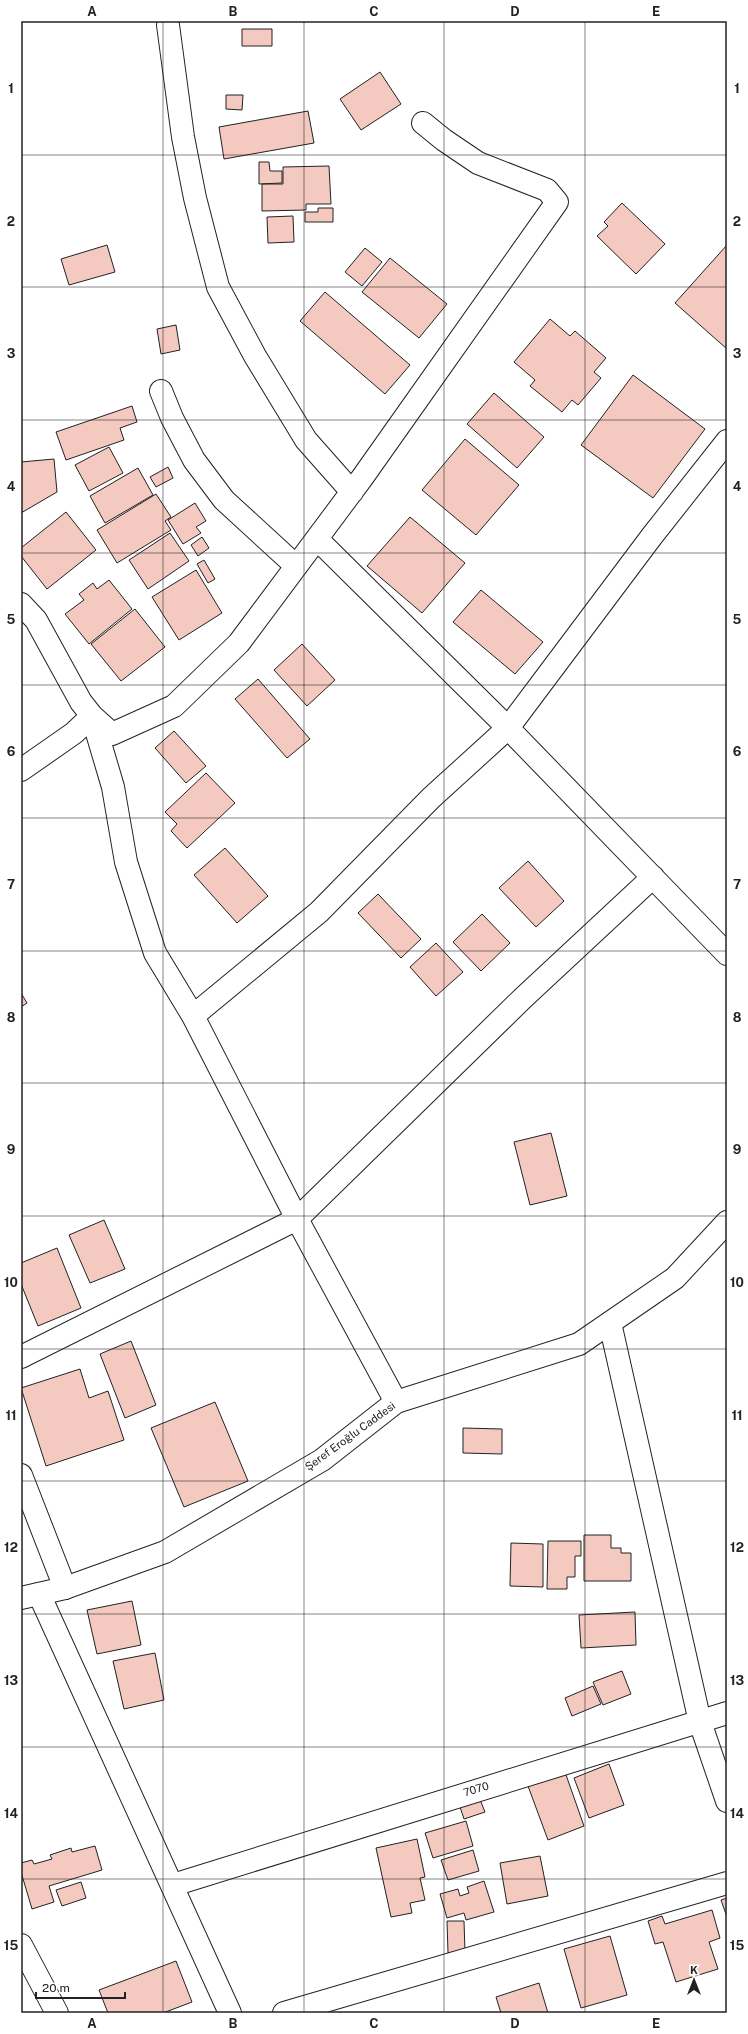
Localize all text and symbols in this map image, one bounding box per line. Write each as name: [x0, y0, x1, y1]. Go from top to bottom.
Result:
text: A: [87, 4, 97, 19]
text: B: [229, 4, 238, 19]
text: C: [369, 4, 379, 19]
text: D: [510, 4, 520, 19]
text: E: [652, 4, 660, 19]
text: 1: [8, 81, 14, 96]
text: 1: [734, 81, 740, 96]
text: 2: [7, 214, 15, 229]
text: 2: [733, 214, 741, 229]
text: 3: [7, 346, 16, 361]
text: 3: [733, 346, 742, 361]
text: 4: [7, 479, 16, 494]
text: 4: [733, 479, 742, 494]
text: 5: [7, 612, 16, 627]
text: 5: [733, 612, 742, 627]
text: 6: [7, 744, 16, 759]
text: 6: [733, 744, 742, 759]
text: 7: [7, 877, 15, 892]
text: 7: [733, 877, 741, 892]
text: 8: [7, 1010, 16, 1025]
text: 8: [733, 1010, 742, 1025]
text: 9: [7, 1142, 15, 1157]
text: 9: [733, 1142, 741, 1157]
text: 10: [4, 1275, 18, 1290]
text: 10: [730, 1275, 744, 1290]
street label: Şeref Eroğlu Caddesi: [303, 1399, 398, 1473]
text: 11: [5, 1408, 17, 1423]
text: 11: [731, 1408, 743, 1423]
text: 12: [4, 1540, 18, 1555]
text: 12: [730, 1540, 744, 1555]
text: 13: [4, 1673, 18, 1688]
text: 13: [730, 1673, 744, 1688]
street label: 7070: [462, 1779, 490, 1799]
text: 14: [4, 1806, 19, 1821]
text: 14: [730, 1806, 745, 1821]
text: 15: [4, 1938, 18, 1953]
text: 15: [730, 1938, 744, 1953]
north arrow: [674, 1960, 714, 2000]
text: K: [690, 1964, 698, 1976]
scale bar: [36, 1974, 125, 2000]
text: 20 m: [42, 1981, 70, 1995]
text: A: [87, 2016, 97, 2031]
text: B: [229, 2016, 238, 2031]
text: C: [369, 2016, 379, 2031]
text: D: [510, 2016, 520, 2031]
text: E: [652, 2016, 660, 2031]

